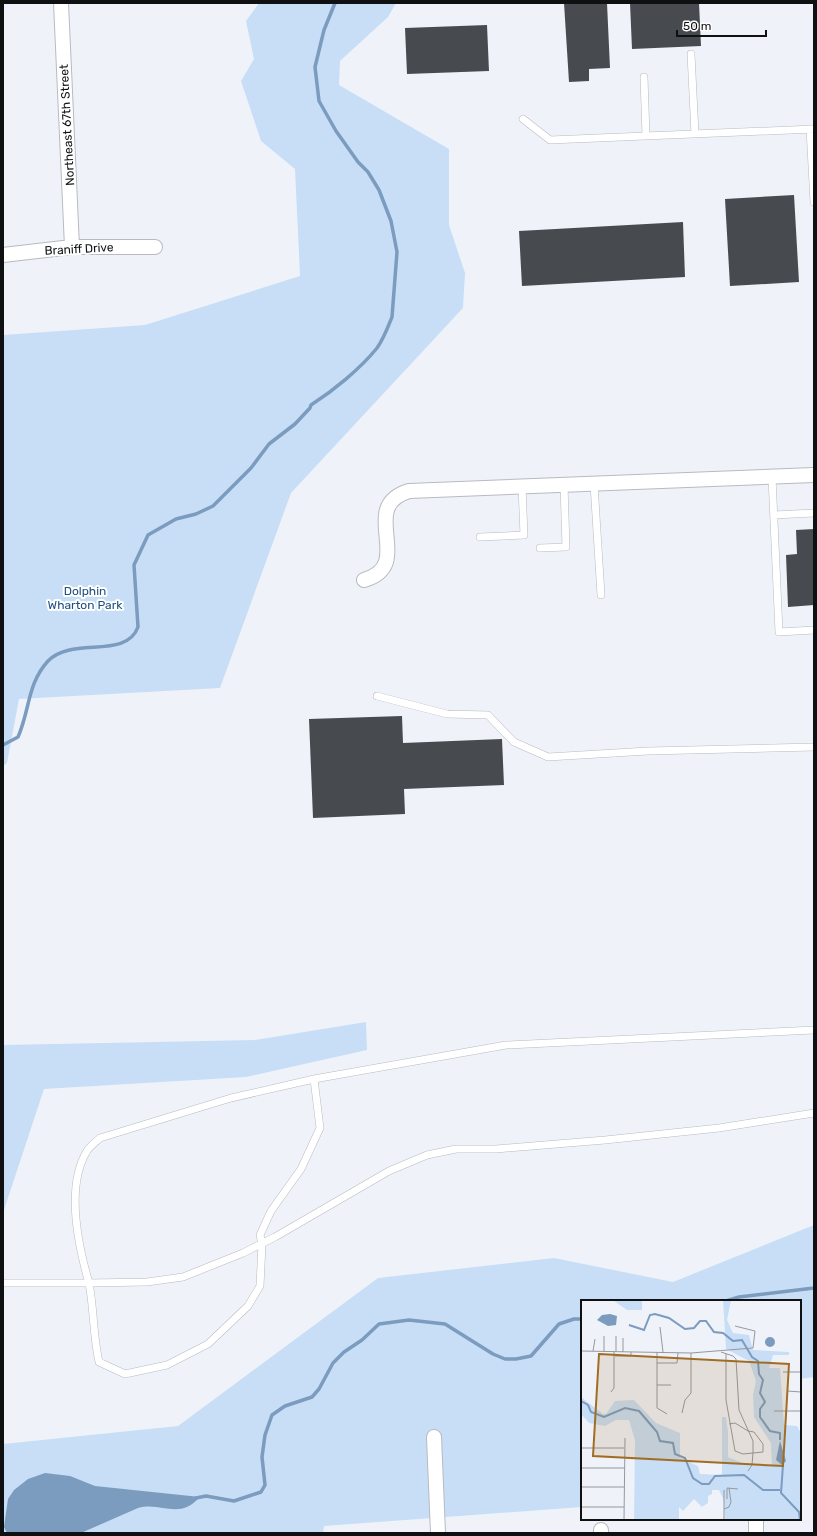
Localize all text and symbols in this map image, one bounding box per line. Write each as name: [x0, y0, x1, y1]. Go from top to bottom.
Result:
scale bar: [677, 12, 766, 38]
text: 50 m: [683, 19, 711, 33]
street label: Northeast 67th Street: [57, 64, 77, 186]
street label: Braniff Drive: [44, 240, 114, 258]
park label: Dolphin Wharton Park: [48, 584, 123, 612]
inset map: [581, 1300, 801, 1520]

